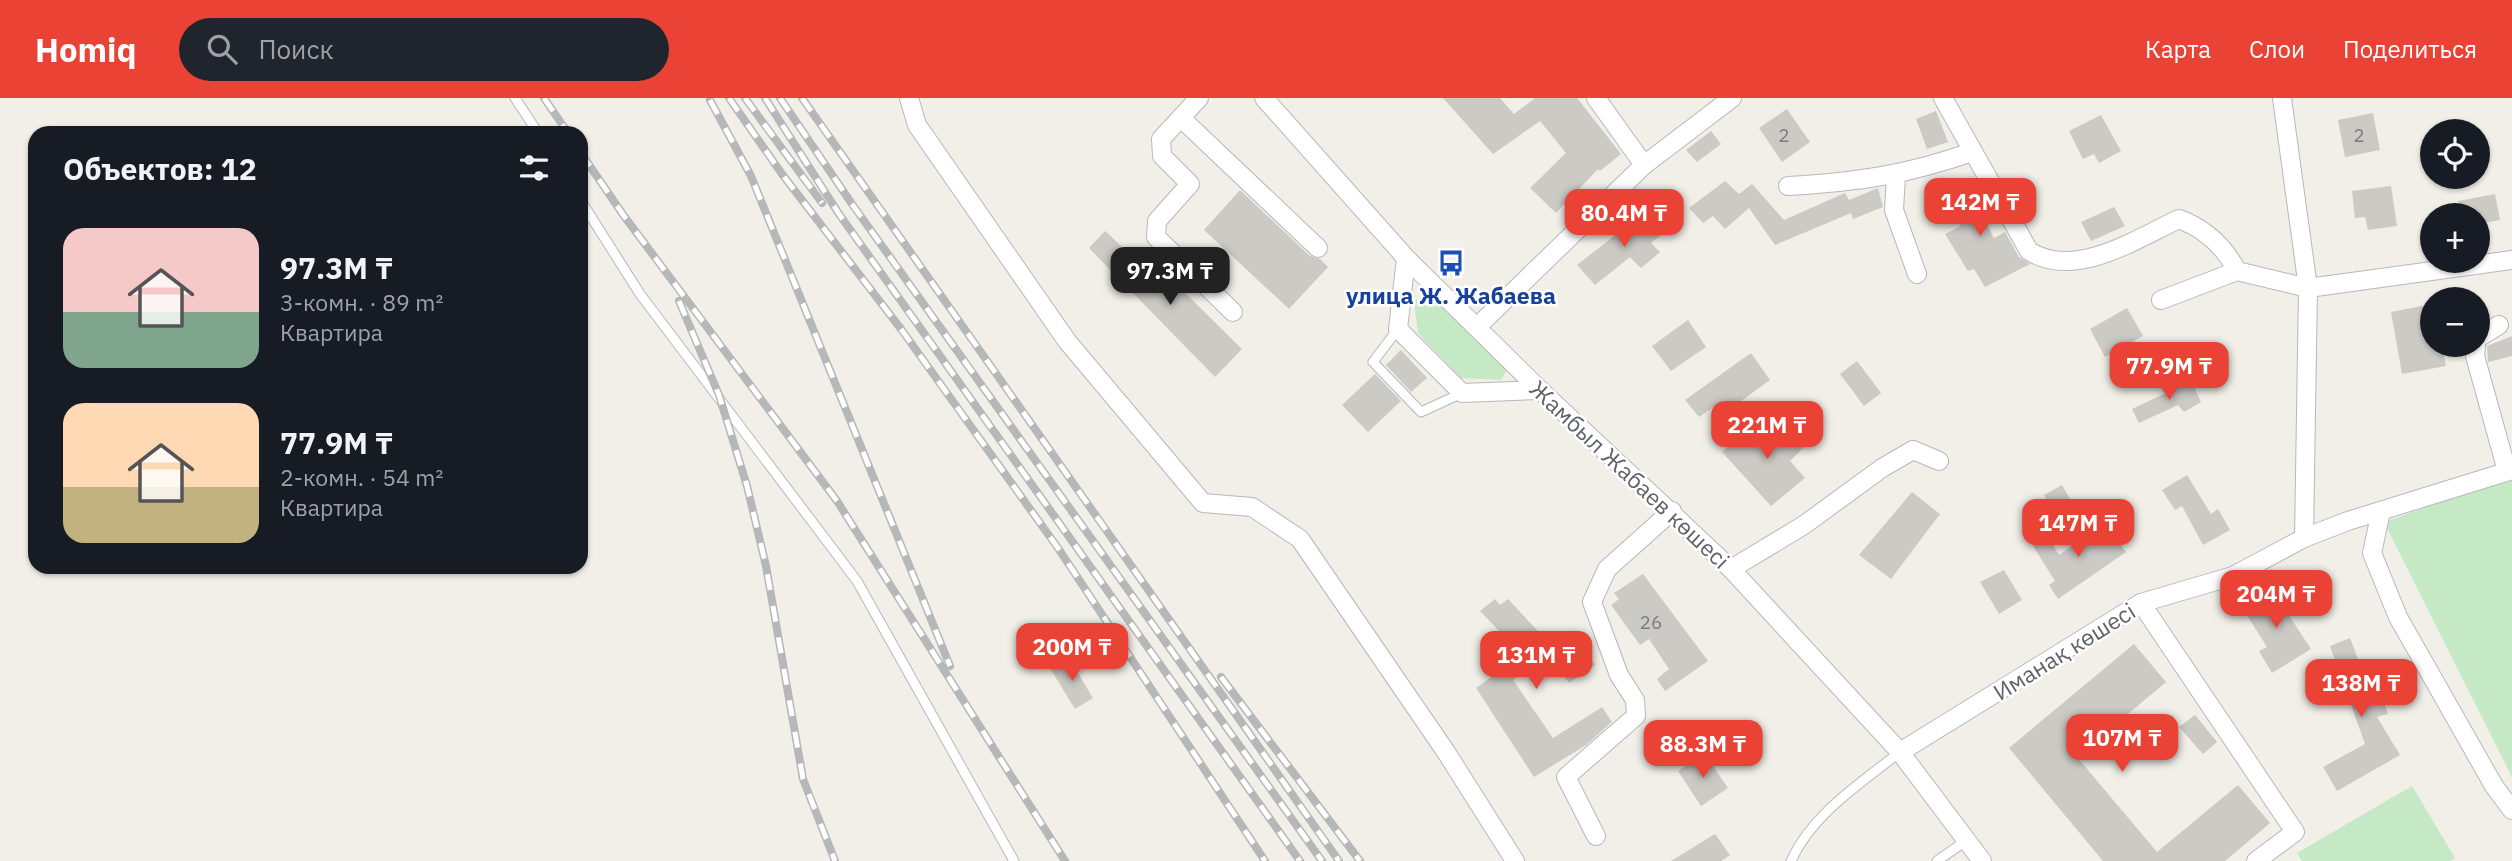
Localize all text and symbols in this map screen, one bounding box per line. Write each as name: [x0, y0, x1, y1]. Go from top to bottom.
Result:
search box: [179, 18, 669, 81]
text: Homiq: [35, 28, 137, 71]
icon: search: [203, 30, 241, 68]
text: Поиск: [259, 32, 334, 66]
text: Карта: [2145, 33, 2211, 65]
text: Слои: [2249, 33, 2305, 65]
text: Поделиться: [2343, 33, 2477, 65]
map controls: [2420, 119, 2490, 357]
button: locate: [2420, 119, 2490, 189]
house number: 2: [1778, 123, 1790, 147]
house number: 2: [2353, 123, 2365, 147]
text: Объектов: 12: [63, 149, 257, 188]
icon: filters: [515, 149, 553, 187]
pin: 142M ₸: [1923, 178, 2037, 238]
text: 142M ₸: [1940, 186, 2020, 216]
pin: 80.4M ₸: [1559, 190, 1689, 249]
text: 80.4M ₸: [1581, 197, 1667, 227]
button: +: [2420, 203, 2490, 273]
text: 97.3M ₸: [280, 248, 393, 287]
pin: 97.3M ₸: [1105, 248, 1235, 307]
bus stop icon: улица Ж. Жабаева: [1436, 248, 1466, 278]
text: 97.3M ₸: [1127, 255, 1213, 285]
icon: home: [119, 256, 203, 340]
place label: улица Ж. Жабаева: [1346, 280, 1556, 310]
text: 3-комн. · 89 m²: [280, 287, 443, 317]
button: −: [2420, 287, 2490, 357]
text: Квартира: [280, 317, 383, 347]
pin: 77.9M ₸: [2104, 342, 2234, 402]
text: 77.9M ₸: [2126, 350, 2212, 380]
street label: Жамбыл Жабаев көшесі: [1524, 373, 1736, 575]
pin: 221M ₸: [1710, 402, 1824, 461]
text: 221M ₸: [1727, 409, 1807, 439]
text: 77.9M ₸: [280, 423, 393, 462]
icon: home: [119, 431, 203, 515]
text: 2-комн. · 54 m²: [280, 462, 443, 492]
text: Квартира: [280, 492, 383, 522]
pin: 147M ₸: [2021, 500, 2135, 559]
text: 147M ₸: [2038, 507, 2118, 537]
pin: 204M ₸: [2219, 570, 2333, 630]
text: 204M ₸: [2236, 578, 2316, 608]
street label: Иманақ көшесі: [1987, 595, 2141, 707]
house number: 26: [1640, 610, 1662, 634]
pin: 200M ₸: [1015, 624, 1129, 683]
text: 200M ₸: [1032, 631, 1112, 661]
pin: 131M ₸: [1479, 632, 1593, 691]
text: 131M ₸: [1496, 639, 1576, 669]
pin: 138M ₸: [2304, 660, 2418, 719]
text: 138M ₸: [2321, 667, 2401, 697]
pin: 107M ₸: [2065, 714, 2179, 774]
pin: 88.3M ₸: [1638, 720, 1768, 780]
text: 107M ₸: [2082, 722, 2162, 752]
text: 88.3M ₸: [1660, 728, 1746, 758]

